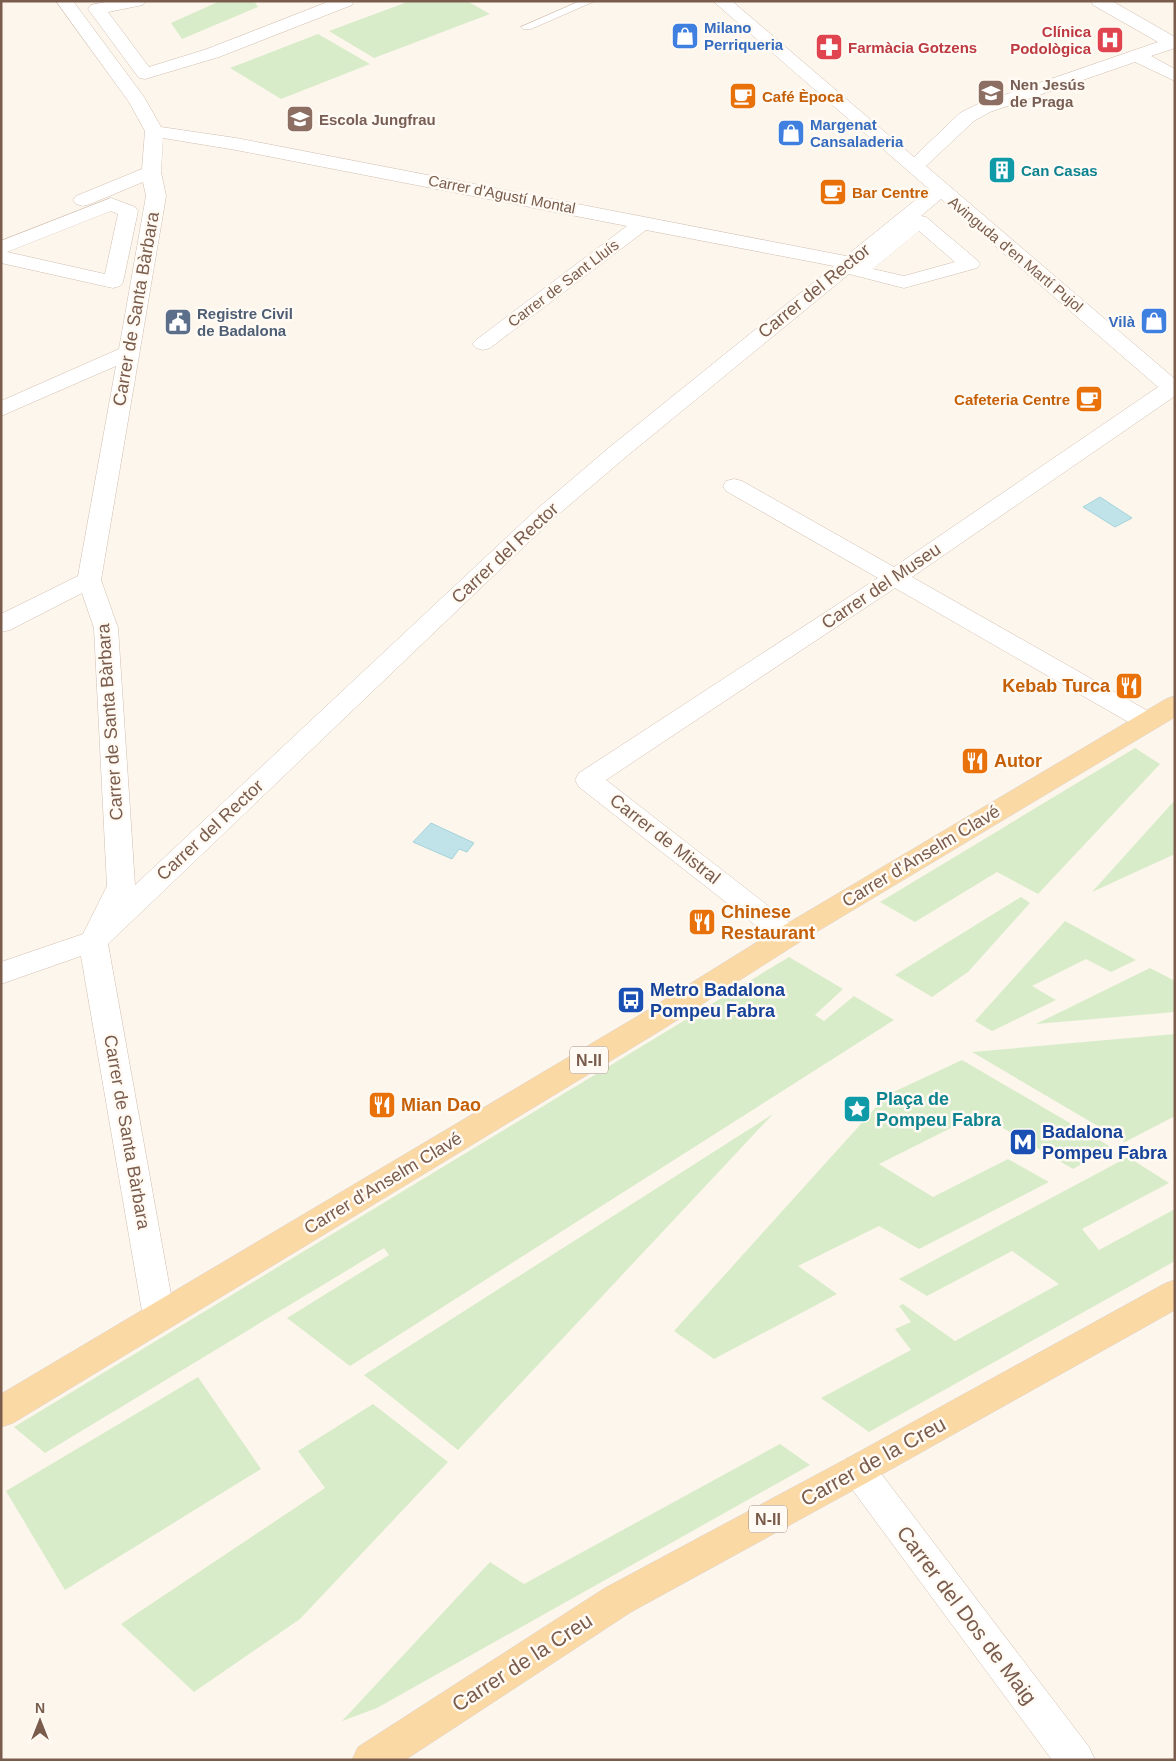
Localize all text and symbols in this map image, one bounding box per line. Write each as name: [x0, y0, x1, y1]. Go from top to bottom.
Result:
place label: Milano Perriqueria: [704, 19, 784, 53]
shop icon: Milano Perriqueria: [670, 21, 700, 51]
place label: Clínica Podològica: [1010, 23, 1092, 57]
hospital icon: Clínica Podològica: [1095, 25, 1125, 55]
pharmacy icon: Farmàcia Gotzens: [814, 32, 844, 62]
place label: Farmàcia Gotzens: [848, 39, 977, 56]
place label: Nen Jesús de Praga: [1010, 76, 1085, 110]
school or university icon: Nen Jesús de Praga: [976, 78, 1006, 108]
cafe icon: Café Època: [728, 81, 758, 111]
place label: Café Època: [762, 88, 844, 105]
school or university icon: Escola Jungfrau: [285, 104, 315, 134]
place label: Escola Jungfrau: [319, 111, 436, 128]
place label: Margenat Cansaladeria: [810, 116, 904, 150]
shop icon: Margenat Cansaladeria: [776, 118, 806, 148]
building icon: Can Casas: [987, 155, 1017, 185]
place label: Can Casas: [1021, 162, 1098, 179]
street label: Carrer d'Agustí Montal: [427, 171, 577, 217]
cafe icon: Bar Centre: [818, 177, 848, 207]
place label: Bar Centre: [852, 184, 929, 201]
street label: Avinguda d'en Martí Pujol: [945, 193, 1087, 315]
street label: Carrer de Santa Bàrbara: [109, 209, 163, 408]
street label: Carrer de Sant Lluís: [504, 236, 622, 330]
street label: Carrer del Rector: [754, 240, 874, 342]
place label: Registre Civil de Badalona: [197, 305, 293, 339]
shop icon: Vilà: [1139, 306, 1169, 336]
public building icon: Registre Civil de Badalona: [163, 307, 193, 337]
place label: Vilà: [1109, 313, 1136, 330]
cafe icon: Cafeteria Centre: [1074, 384, 1104, 414]
place label: Cafeteria Centre: [954, 391, 1070, 408]
street label: Carrer del Rector: [448, 499, 562, 607]
street label: Carrer del Museu: [818, 539, 944, 633]
street label: Carrer de Santa Bàrbara: [93, 622, 127, 821]
restaurant icon: Kebab Turca: [1114, 671, 1144, 701]
place label: Kebab Turca: [1002, 676, 1111, 696]
restaurant icon: Autor: [960, 746, 990, 776]
place label: Autor: [994, 751, 1042, 771]
street label: Carrer del Rector: [153, 776, 267, 884]
street label: Carrer de Mistral: [606, 790, 724, 888]
street label: Carrer d'Anselm Clavé: [838, 801, 1004, 911]
place label: Chinese Restaurant: [721, 902, 815, 943]
restaurant icon: Chinese Restaurant: [687, 907, 717, 937]
place label: Metro Badalona Pompeu Fabra: [650, 980, 786, 1021]
bus stop icon: Metro Badalona Pompeu Fabra: [616, 985, 646, 1015]
street label: Carrer de Santa Bàrbara: [100, 1033, 154, 1232]
road number: N-II: [570, 1046, 608, 1074]
place label: Plaça de Pompeu Fabra: [876, 1089, 1002, 1130]
restaurant icon: Mian Dao: [367, 1090, 397, 1120]
place icon: Plaça de Pompeu Fabra: [842, 1094, 872, 1124]
place label: Mian Dao: [401, 1095, 481, 1115]
place label: Badalona Pompeu Fabra: [1042, 1122, 1168, 1163]
metro station icon: Badalona Pompeu Fabra: [1008, 1127, 1038, 1157]
street label: Carrer d'Anselm Clavé: [300, 1128, 466, 1238]
street label: Carrer de la Creu: [796, 1412, 950, 1510]
road number: N-II: [749, 1506, 787, 1532]
street label: Carrer del Dos de Maig: [892, 1521, 1042, 1709]
street label: Carrer de la Creu: [448, 1608, 596, 1716]
north arrow: [15, 1696, 65, 1746]
text: N: [35, 1700, 45, 1716]

